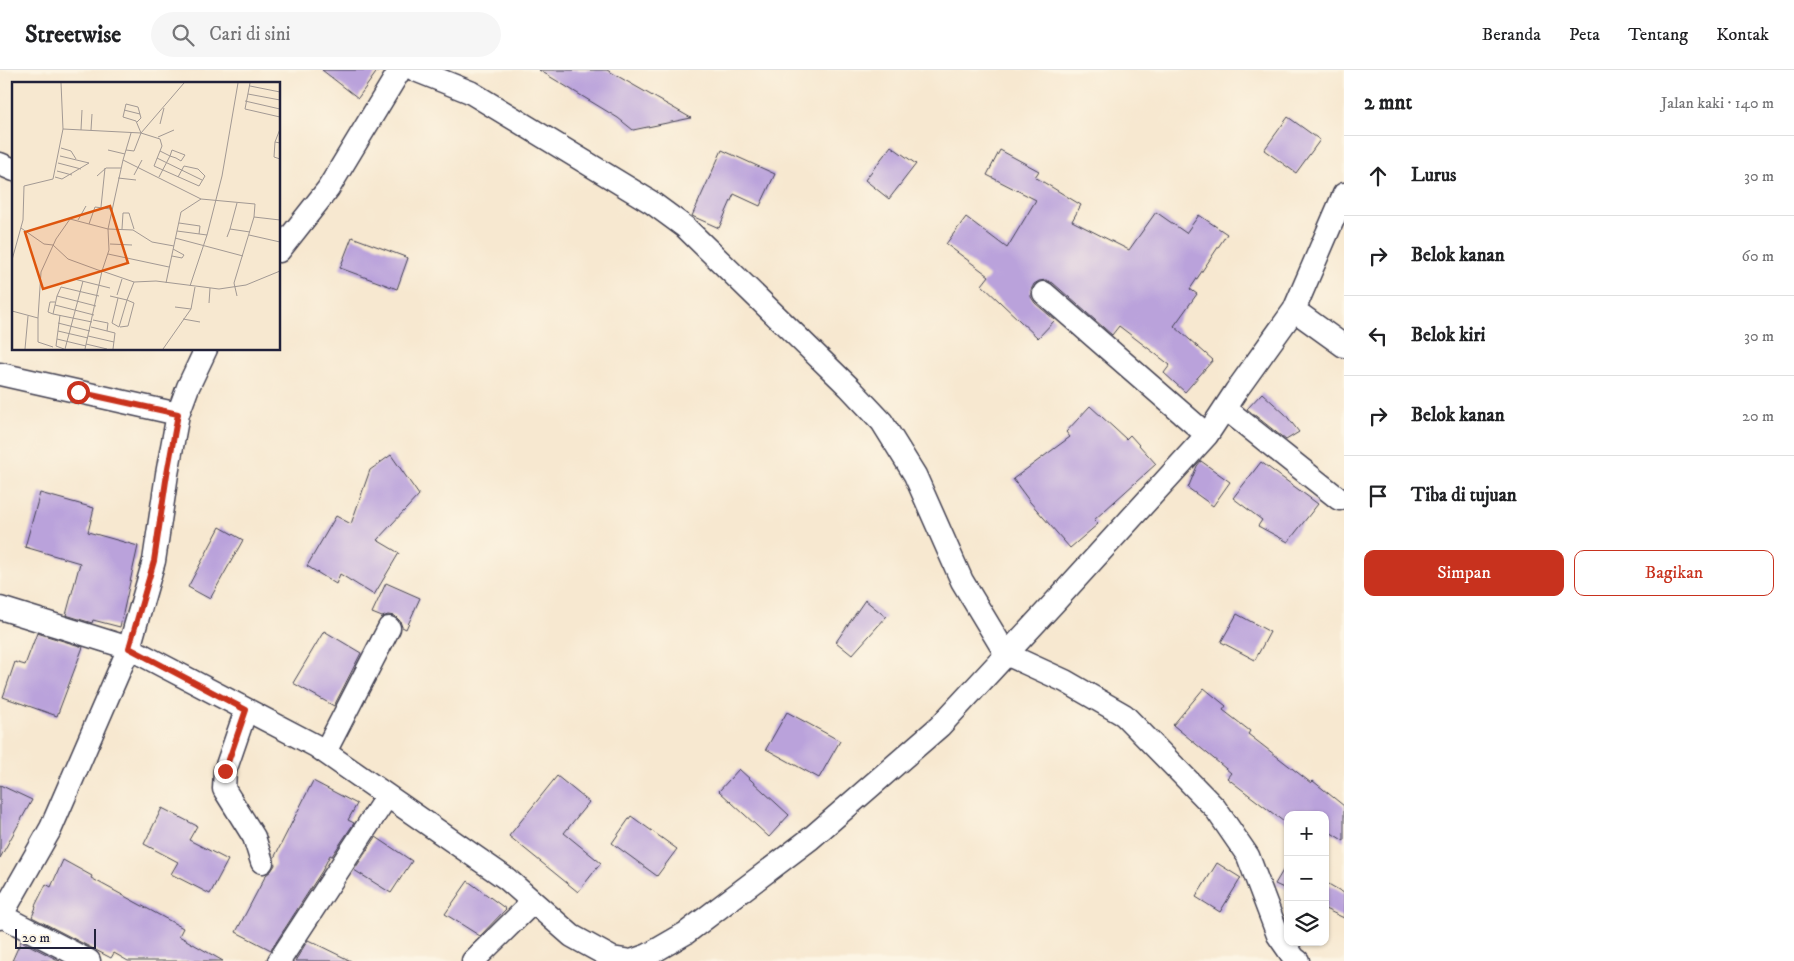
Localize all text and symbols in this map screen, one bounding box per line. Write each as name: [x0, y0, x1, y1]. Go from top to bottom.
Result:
search box: [151, 12, 501, 57]
text: Streetwise: [25, 20, 121, 50]
icon: search: [169, 21, 197, 49]
text: Cari di sini: [209, 23, 291, 46]
text: Beranda: [1482, 24, 1541, 46]
text: Peta: [1569, 24, 1600, 46]
text: Tentang: [1628, 24, 1688, 46]
text: Kontak: [1716, 24, 1769, 46]
inset map: [12, 82, 280, 350]
text: 2 mnt: [1364, 90, 1412, 116]
text: Jalan kaki · 140 m: [1661, 93, 1774, 113]
icon: ahead: [1364, 162, 1392, 190]
text: Lurus: [1411, 164, 1456, 187]
text: 30 m: [1744, 166, 1774, 186]
icon: right: [1364, 242, 1392, 270]
text: Belok kanan: [1411, 244, 1505, 267]
text: 60 m: [1742, 246, 1774, 266]
icon: left: [1364, 322, 1392, 350]
text: Belok kiri: [1411, 324, 1485, 347]
text: 30 m: [1744, 326, 1774, 346]
route start: [67, 381, 90, 404]
icon: right: [1364, 402, 1392, 430]
text: Belok kanan: [1411, 404, 1505, 427]
text: 20 m: [1742, 406, 1774, 426]
icon: arrive: [1364, 482, 1392, 510]
text: Tiba di tujuan: [1411, 484, 1517, 507]
button: Simpan: [1364, 550, 1564, 596]
button: Bagikan: [1574, 550, 1774, 596]
route end: [214, 760, 237, 783]
map controls: [1284, 811, 1329, 946]
button: +: [1284, 811, 1329, 856]
button: −: [1284, 856, 1329, 901]
button: layers: [1284, 901, 1329, 946]
scale bar: [15, 926, 96, 949]
text: 20 m: [22, 929, 50, 947]

